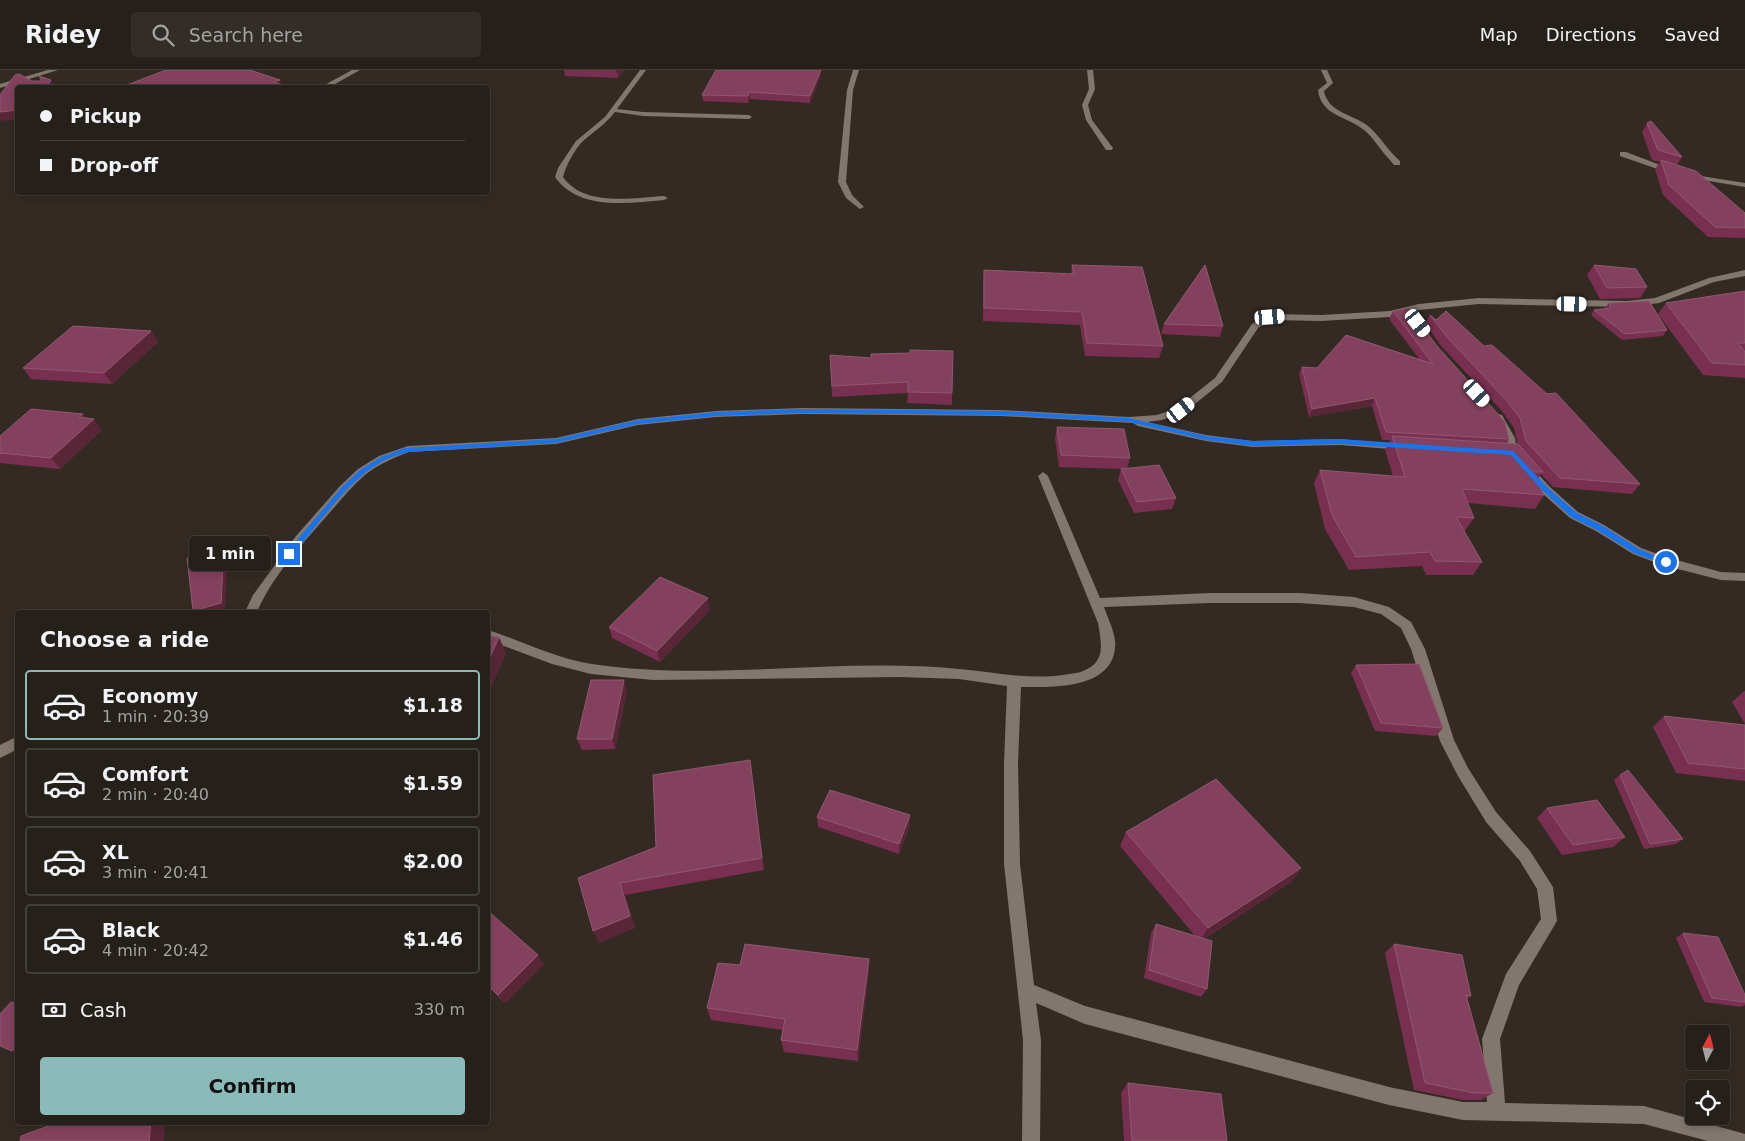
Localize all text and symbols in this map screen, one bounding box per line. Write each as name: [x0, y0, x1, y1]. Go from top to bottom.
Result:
search box: [131, 12, 481, 57]
text: Ridey: [25, 21, 101, 49]
icon: search: [149, 21, 177, 49]
text: Search here: [189, 24, 303, 46]
text: Map: [1480, 24, 1518, 45]
text: Directions: [1546, 24, 1636, 45]
text: Saved: [1664, 24, 1720, 45]
text: Pickup: [70, 105, 141, 127]
text: Drop-off: [70, 154, 158, 176]
car: [1556, 296, 1587, 312]
car: [1402, 307, 1433, 339]
car: [1254, 308, 1285, 326]
car: [1461, 377, 1492, 409]
car: [1164, 395, 1197, 425]
callout: 1 min: [189, 536, 272, 572]
route end: [278, 543, 300, 565]
text: 1 min: [205, 544, 255, 563]
route start: [1655, 551, 1677, 573]
text: Choose a ride: [40, 627, 209, 652]
icon: car: [42, 683, 87, 728]
text: Economy: [102, 685, 198, 707]
text: $1.18: [403, 694, 463, 716]
text: 1 min · 20:39: [102, 707, 209, 726]
icon: car: [42, 761, 87, 806]
text: Comfort: [102, 763, 189, 785]
text: $1.59: [403, 772, 463, 794]
text: 2 min · 20:40: [102, 785, 209, 804]
icon: car: [42, 839, 87, 884]
text: XL: [102, 841, 129, 863]
text: $2.00: [403, 850, 463, 872]
text: 3 min · 20:41: [102, 863, 209, 882]
icon: car: [42, 917, 87, 962]
text: Black: [102, 919, 160, 941]
text: $1.46: [403, 928, 463, 950]
text: 4 min · 20:42: [102, 941, 209, 960]
icon: cash: [40, 996, 68, 1024]
text: Cash: [80, 999, 127, 1021]
text: 330 m: [414, 1000, 465, 1019]
north arrow: [1685, 1025, 1730, 1070]
map controls: [1685, 1025, 1730, 1125]
button: Confirm: [40, 1057, 465, 1115]
button: locate: [1685, 1080, 1730, 1125]

